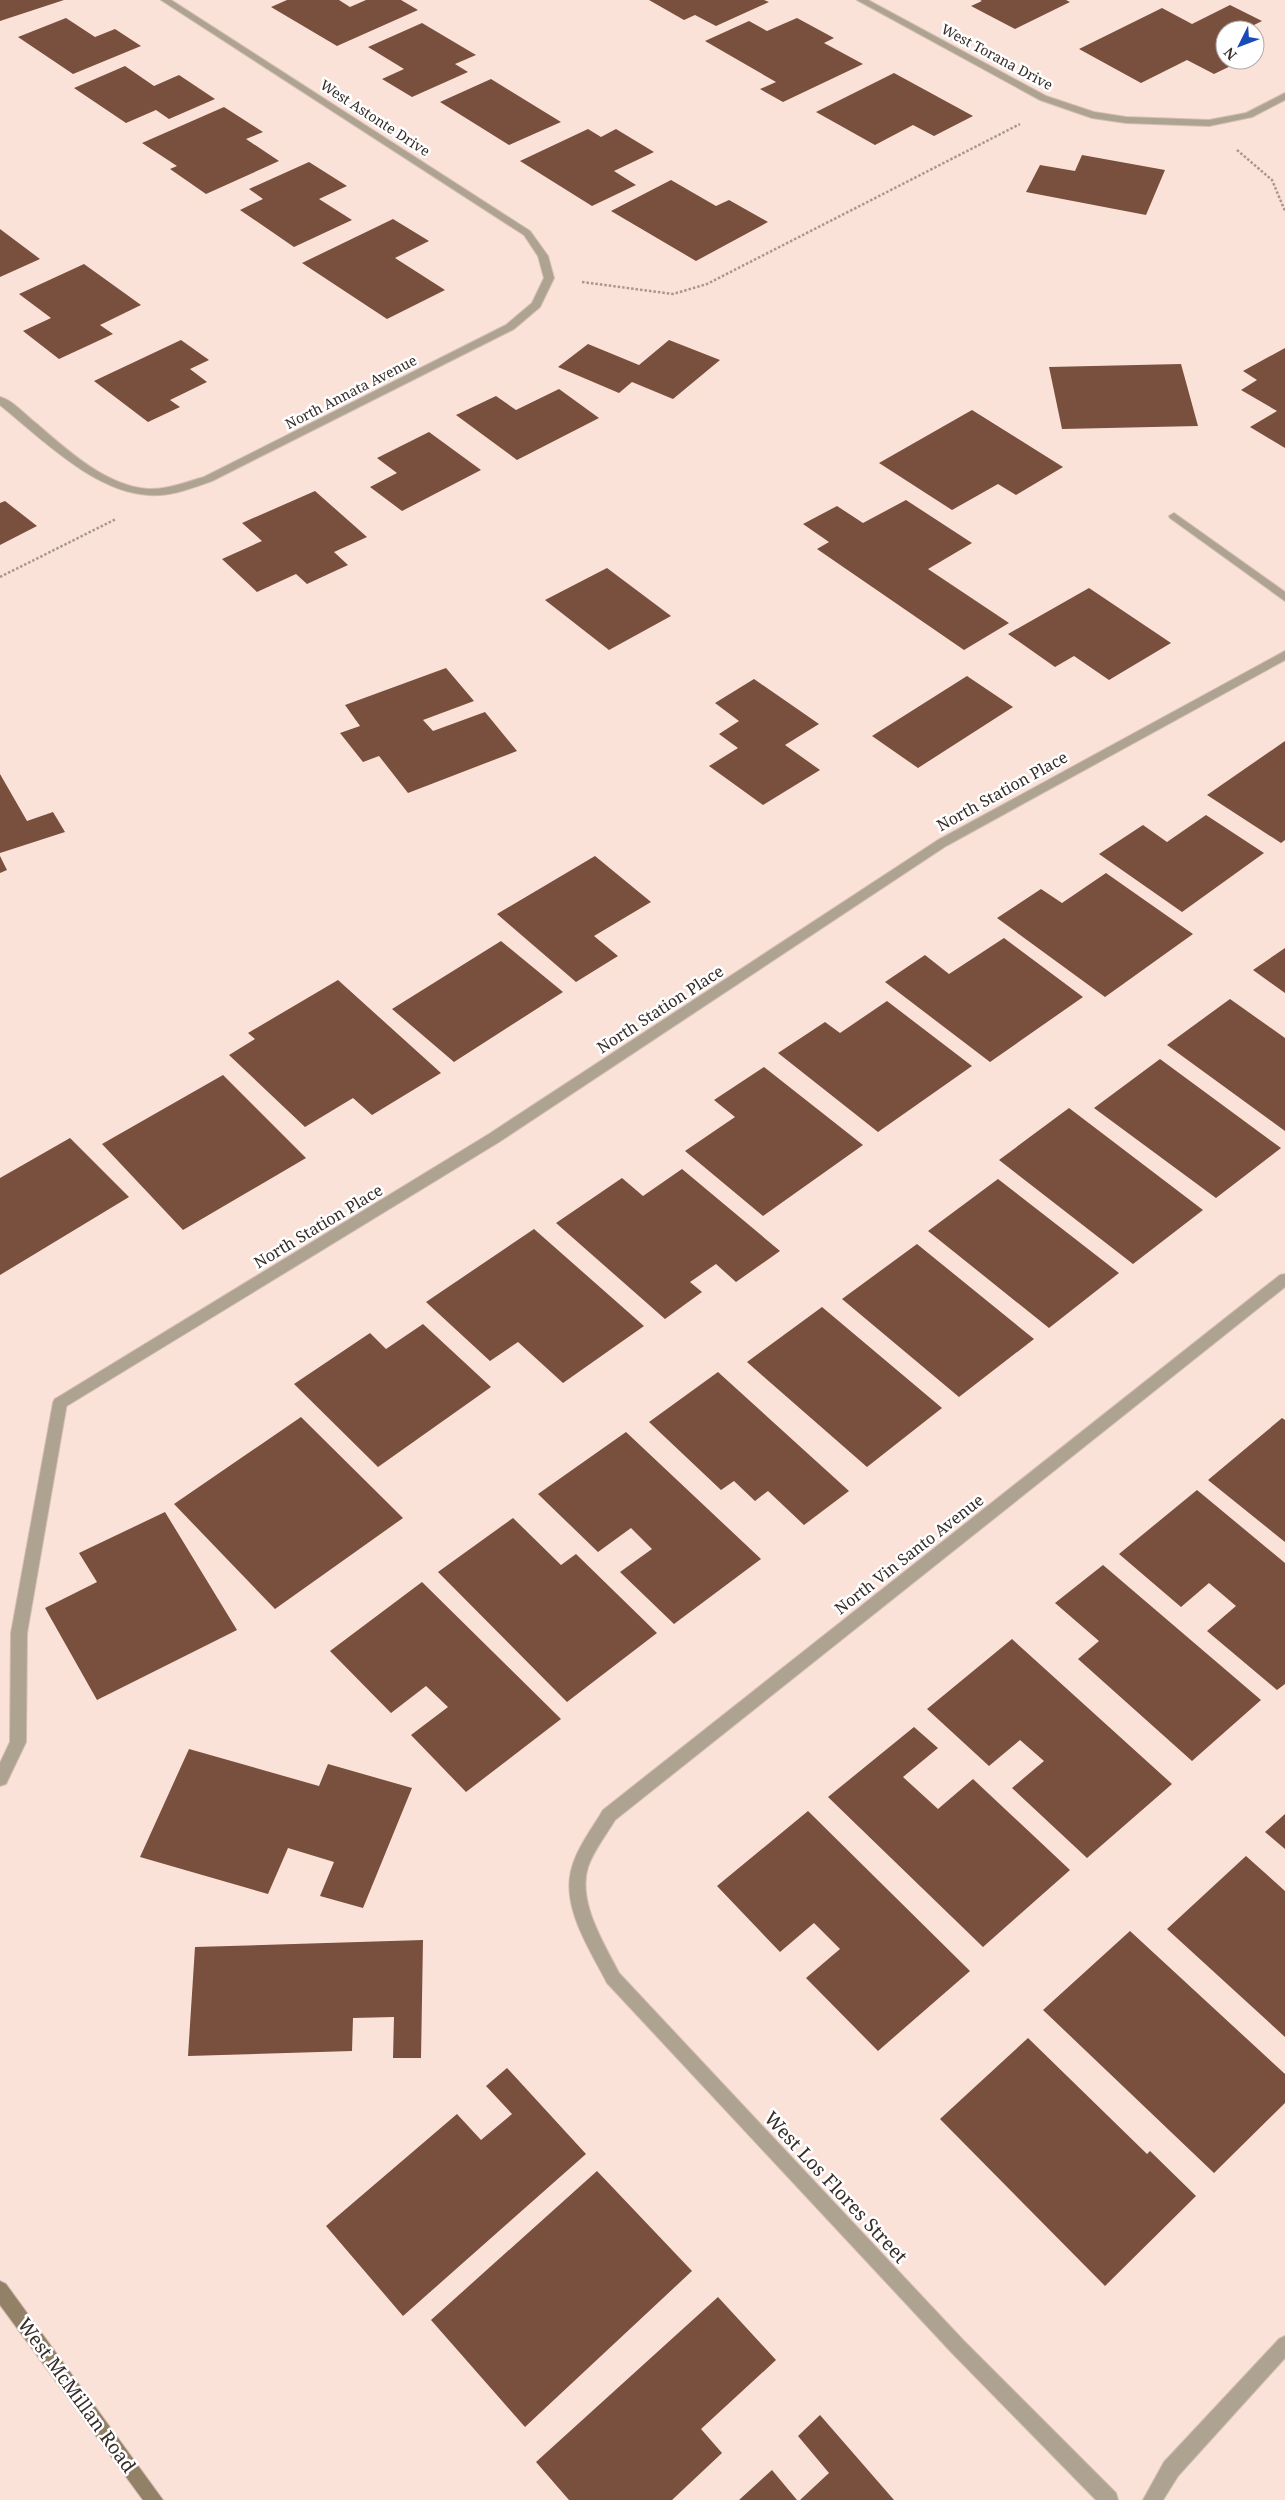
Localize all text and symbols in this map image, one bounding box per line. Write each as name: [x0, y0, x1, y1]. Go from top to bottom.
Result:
street label: West Torana Drive: [938, 19, 1056, 94]
north arrow: [1215, 20, 1265, 70]
text: N: [1219, 44, 1241, 64]
street label: West Astonte Drive: [317, 75, 434, 160]
street label: North Annata Avenue: [282, 350, 420, 433]
street label: North Station Place: [932, 746, 1072, 836]
street label: North Station Place: [592, 960, 728, 1058]
street label: North Station Place: [249, 1179, 387, 1273]
street label: North Vin Santo Avenue: [830, 1489, 988, 1619]
street label: West Los Flores Street: [759, 2105, 914, 2269]
street label: West McMillan Road: [12, 2312, 142, 2478]

